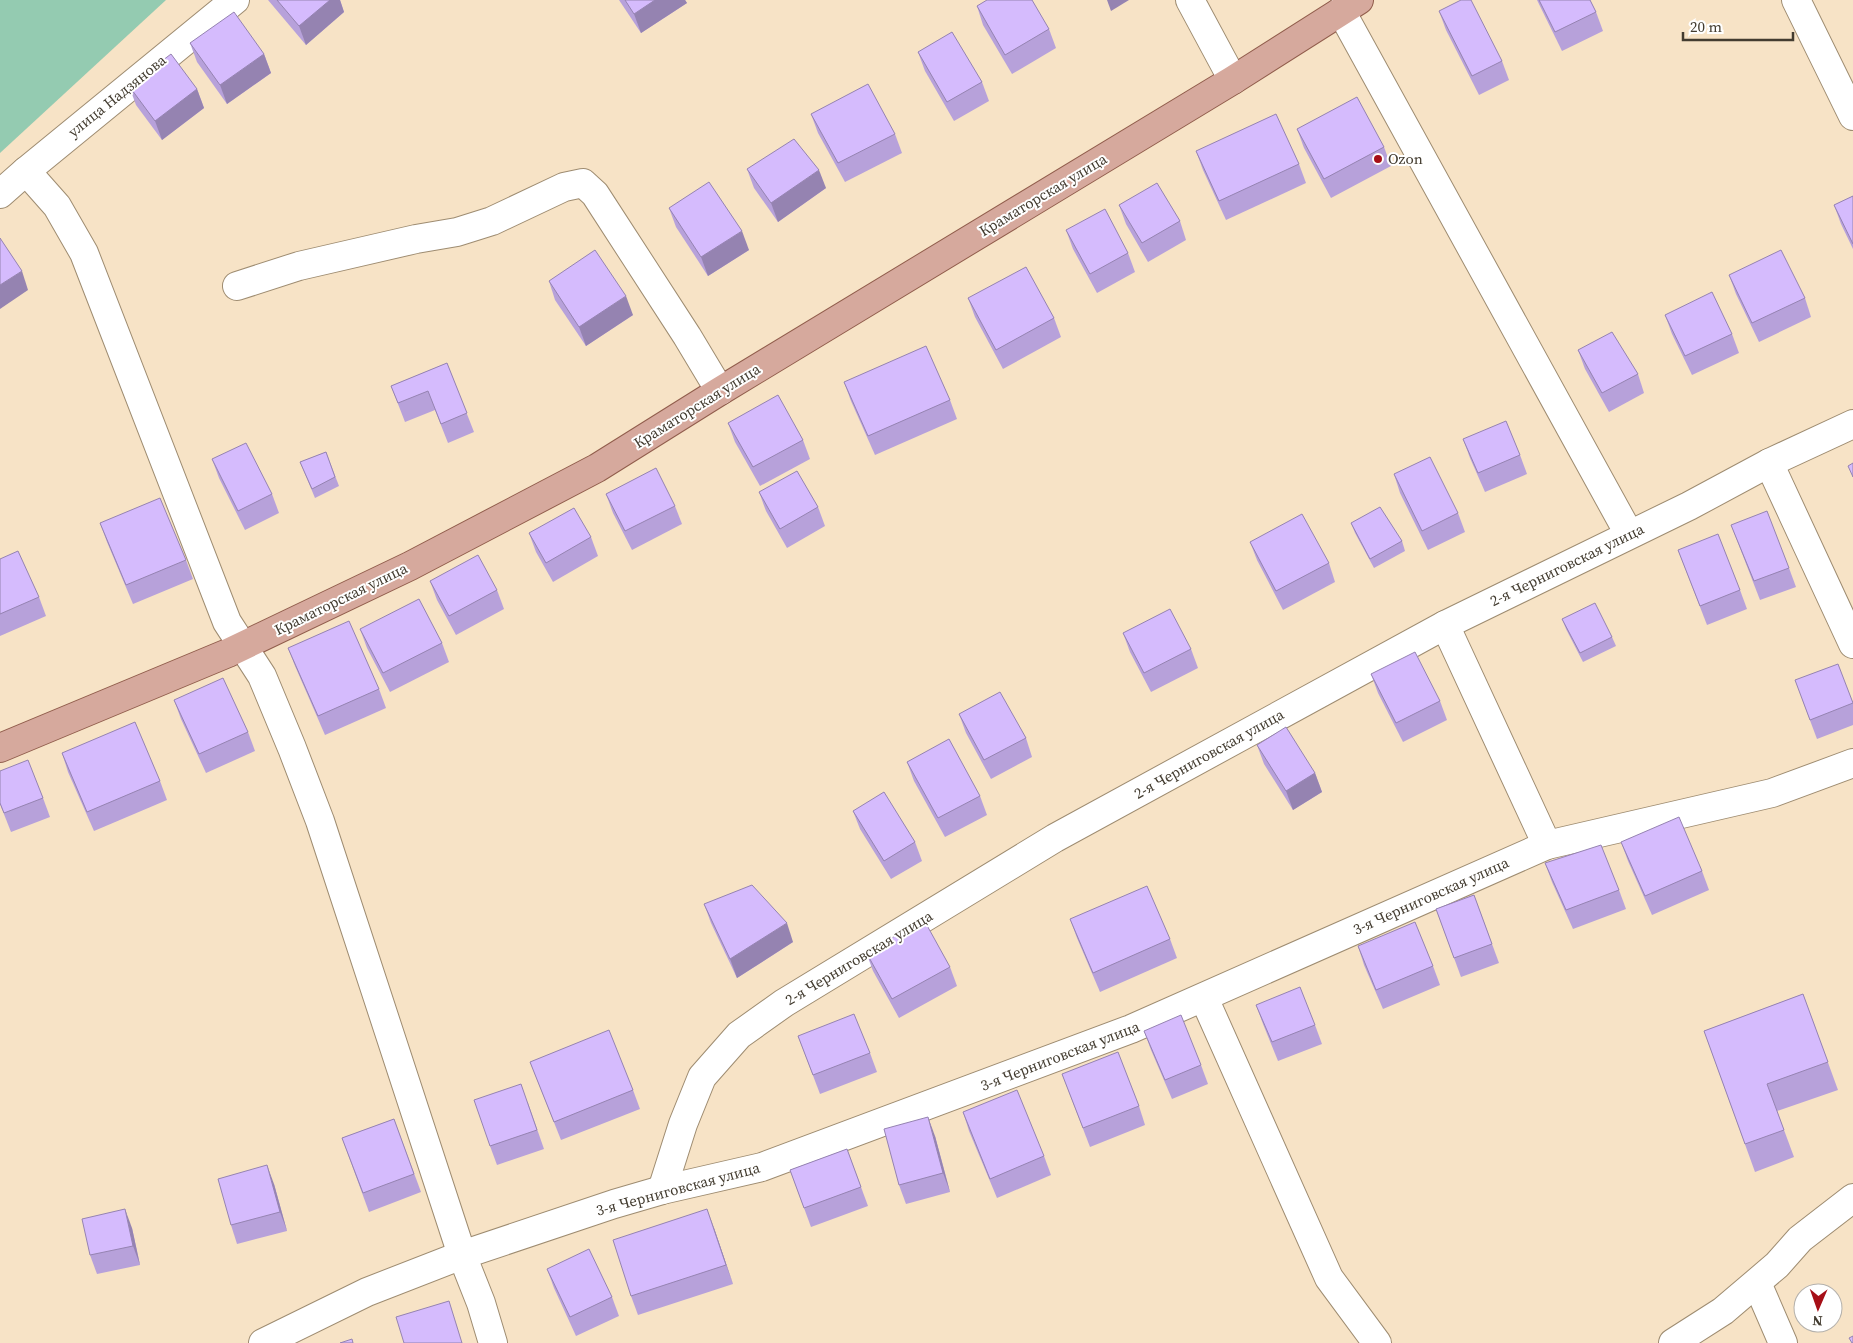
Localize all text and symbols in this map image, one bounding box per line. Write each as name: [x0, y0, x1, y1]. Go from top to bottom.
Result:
scale bar: [1683, 10, 1793, 42]
text: 20 m: [1690, 16, 1722, 37]
street label: улица Надзянова: [63, 49, 170, 142]
street label: Краматорская улица: [975, 148, 1111, 241]
place label: Ozon: [1388, 148, 1423, 169]
marker: Ozon: [1372, 153, 1384, 165]
street label: Краматорская улица: [629, 358, 764, 453]
street label: 2-я Черниговская улица: [1486, 518, 1648, 611]
street label: Краматорская улица: [271, 557, 411, 640]
street label: 2-я Черниговская улица: [1130, 703, 1288, 804]
street label: 3-я Черниговская улица: [1349, 851, 1512, 939]
street label: 2-я Черниговская улица: [781, 905, 937, 1010]
street label: 3-я Черниговская улица: [977, 1015, 1143, 1096]
street label: 3-я Черниговская улица: [594, 1156, 762, 1220]
north arrow: [1793, 1283, 1843, 1333]
text: N: [1812, 1311, 1823, 1331]

